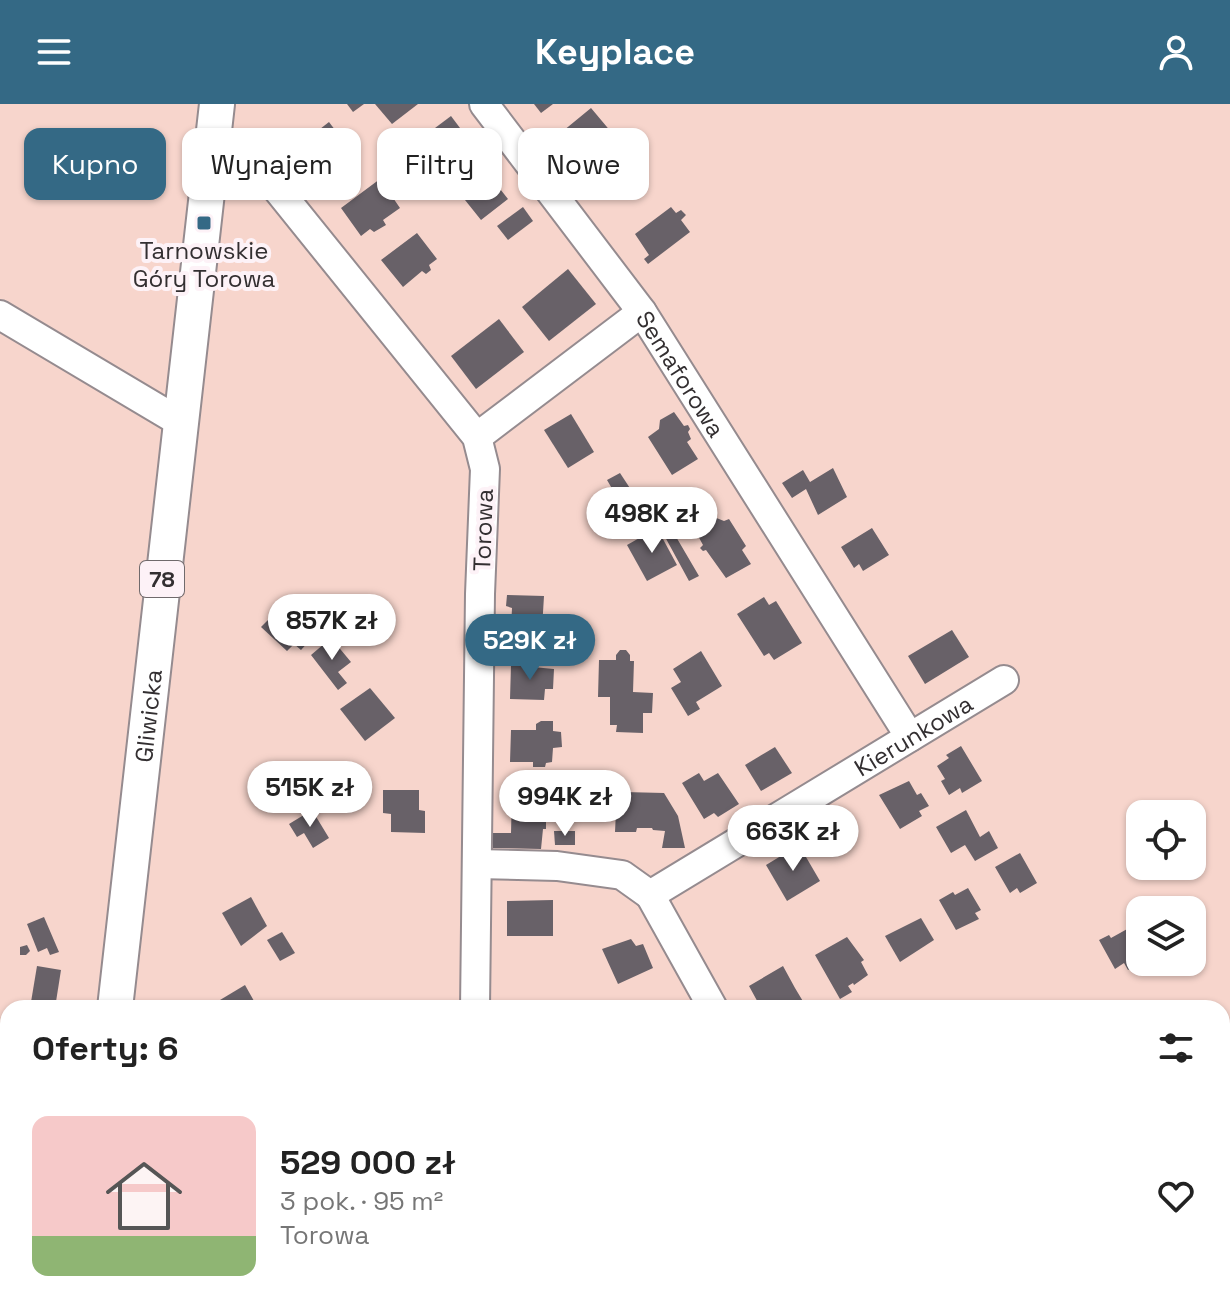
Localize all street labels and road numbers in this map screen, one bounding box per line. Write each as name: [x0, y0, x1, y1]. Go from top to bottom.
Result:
street label: Semaforowa: [629, 305, 732, 443]
street label: Torowa: [466, 488, 500, 572]
road number: 78: [140, 561, 184, 597]
street label: Gliwicka: [127, 667, 169, 764]
street label: Kierunkowa: [848, 687, 978, 783]

